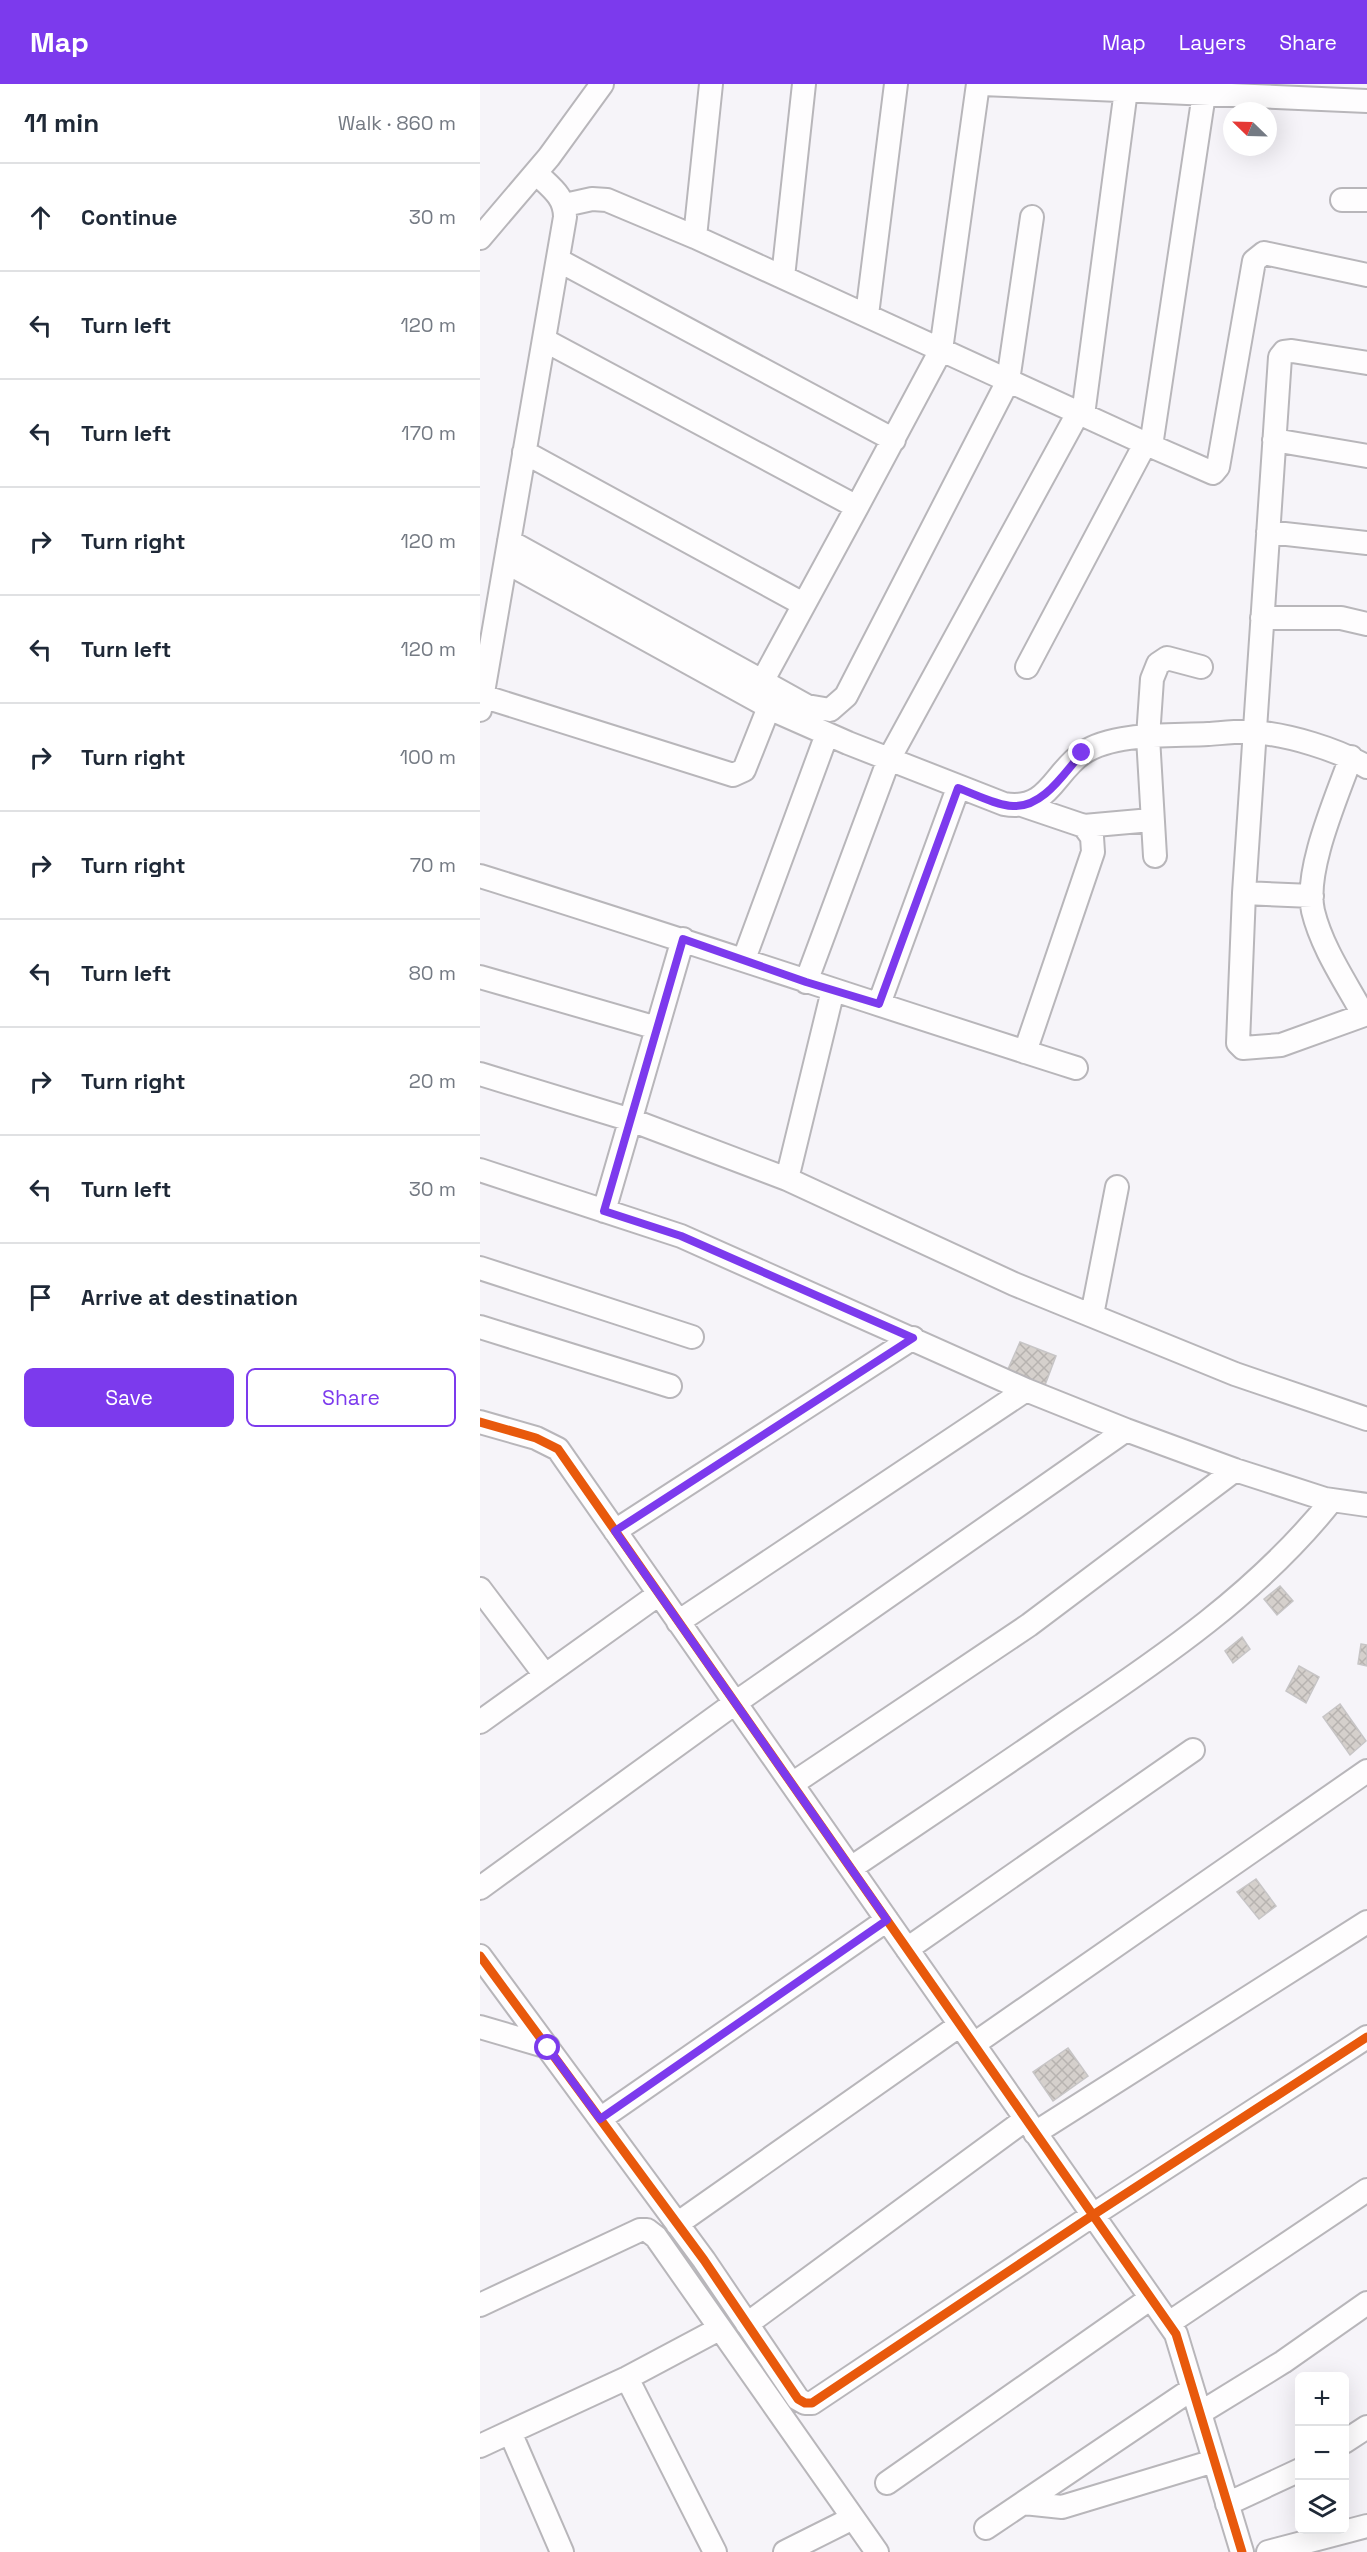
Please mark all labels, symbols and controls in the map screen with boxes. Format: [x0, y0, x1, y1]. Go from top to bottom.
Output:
text: Map [30, 24, 89, 60]
text: Map [1102, 29, 1146, 56]
text: Layers [1179, 29, 1246, 56]
text: Share [1279, 29, 1337, 56]
north arrow [1223, 102, 1277, 156]
text: 11 min [24, 106, 99, 140]
text: Walk · 860 m [338, 110, 456, 136]
icon: ahead [24, 201, 57, 234]
text: Continue [81, 203, 177, 231]
text: 30 m [409, 204, 456, 230]
icon: left [24, 309, 57, 342]
text: Turn left [81, 311, 171, 339]
text: 120 m [400, 312, 456, 338]
icon: left [24, 417, 57, 450]
text: Turn left [81, 419, 171, 447]
text: 170 m [401, 420, 456, 446]
icon: right [24, 525, 57, 558]
text: Turn right [81, 527, 186, 555]
text: 120 m [400, 528, 456, 554]
icon: left [24, 633, 57, 666]
text: Turn left [81, 635, 171, 663]
text: 120 m [400, 636, 456, 662]
route end [1068, 739, 1094, 765]
icon: right [24, 741, 57, 774]
text: Turn right [81, 743, 186, 771]
text: 100 m [400, 744, 456, 770]
icon: right [24, 849, 57, 882]
text: Turn right [81, 851, 186, 879]
text: 70 m [410, 852, 456, 878]
icon: left [24, 957, 57, 990]
text: Turn left [81, 959, 171, 987]
text: 80 m [408, 960, 456, 986]
icon: right [24, 1065, 57, 1098]
text: Turn right [81, 1067, 186, 1095]
text: 20 m [409, 1068, 456, 1094]
icon: left [24, 1173, 57, 1206]
text: Turn left [81, 1175, 171, 1203]
text: 30 m [409, 1176, 456, 1202]
icon: arrive [24, 1281, 57, 1314]
text: Arrive at destination [81, 1283, 298, 1311]
button: Save [24, 1368, 234, 1427]
button: Share [246, 1368, 456, 1427]
route start [534, 2034, 560, 2060]
map controls [1295, 2372, 1349, 2534]
button: + [1295, 2372, 1349, 2426]
button: − [1295, 2426, 1349, 2480]
button: layers [1295, 2480, 1349, 2534]

